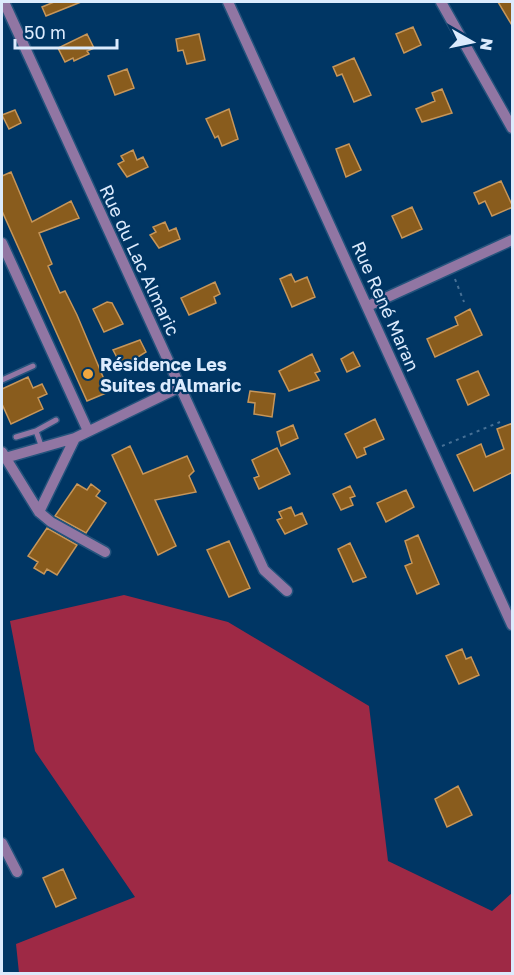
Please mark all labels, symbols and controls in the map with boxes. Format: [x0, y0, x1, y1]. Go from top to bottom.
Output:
scale bar [15, 12, 117, 50]
north arrow [442, 12, 502, 72]
text: 50 m [24, 21, 66, 43]
text: N [476, 37, 498, 52]
street label: Rue du Lac Almaric [95, 181, 185, 339]
street label: Rue René Maran [347, 238, 425, 374]
place label: Résidence Les Suites d'Almaric [100, 353, 241, 396]
marker: Résidence Les Suites d'Almaric [81, 367, 95, 381]

